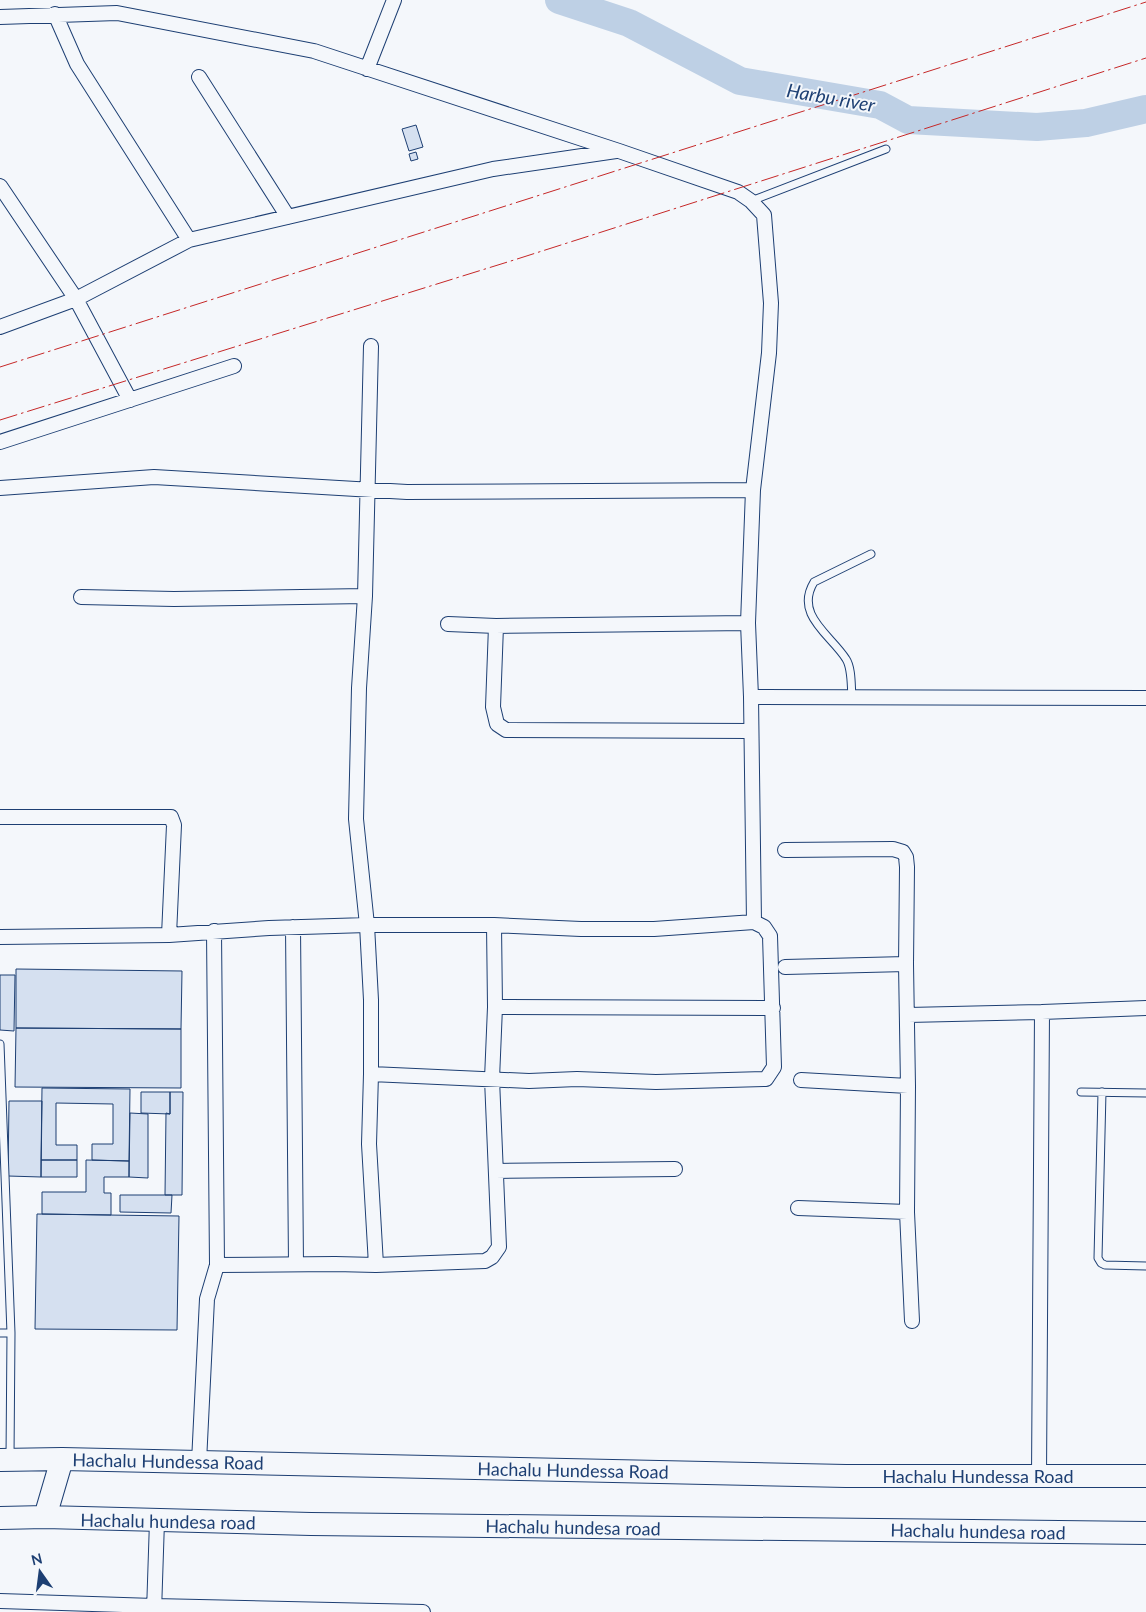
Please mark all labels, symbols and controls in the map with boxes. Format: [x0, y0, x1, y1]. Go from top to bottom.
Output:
water label: Harbu river [785, 78, 877, 116]
street label: Hachalu Hundessa Road [72, 1448, 264, 1474]
street label: Hachalu Hundessa Road [477, 1457, 669, 1483]
street label: Hachalu Hundessa Road [882, 1465, 1074, 1487]
street label: Hachalu hundesa road [80, 1508, 256, 1534]
street label: Hachalu hundesa road [485, 1514, 661, 1540]
street label: Hachalu hundesa road [890, 1518, 1066, 1544]
north arrow [15, 1547, 65, 1597]
text: N [29, 1549, 44, 1568]

